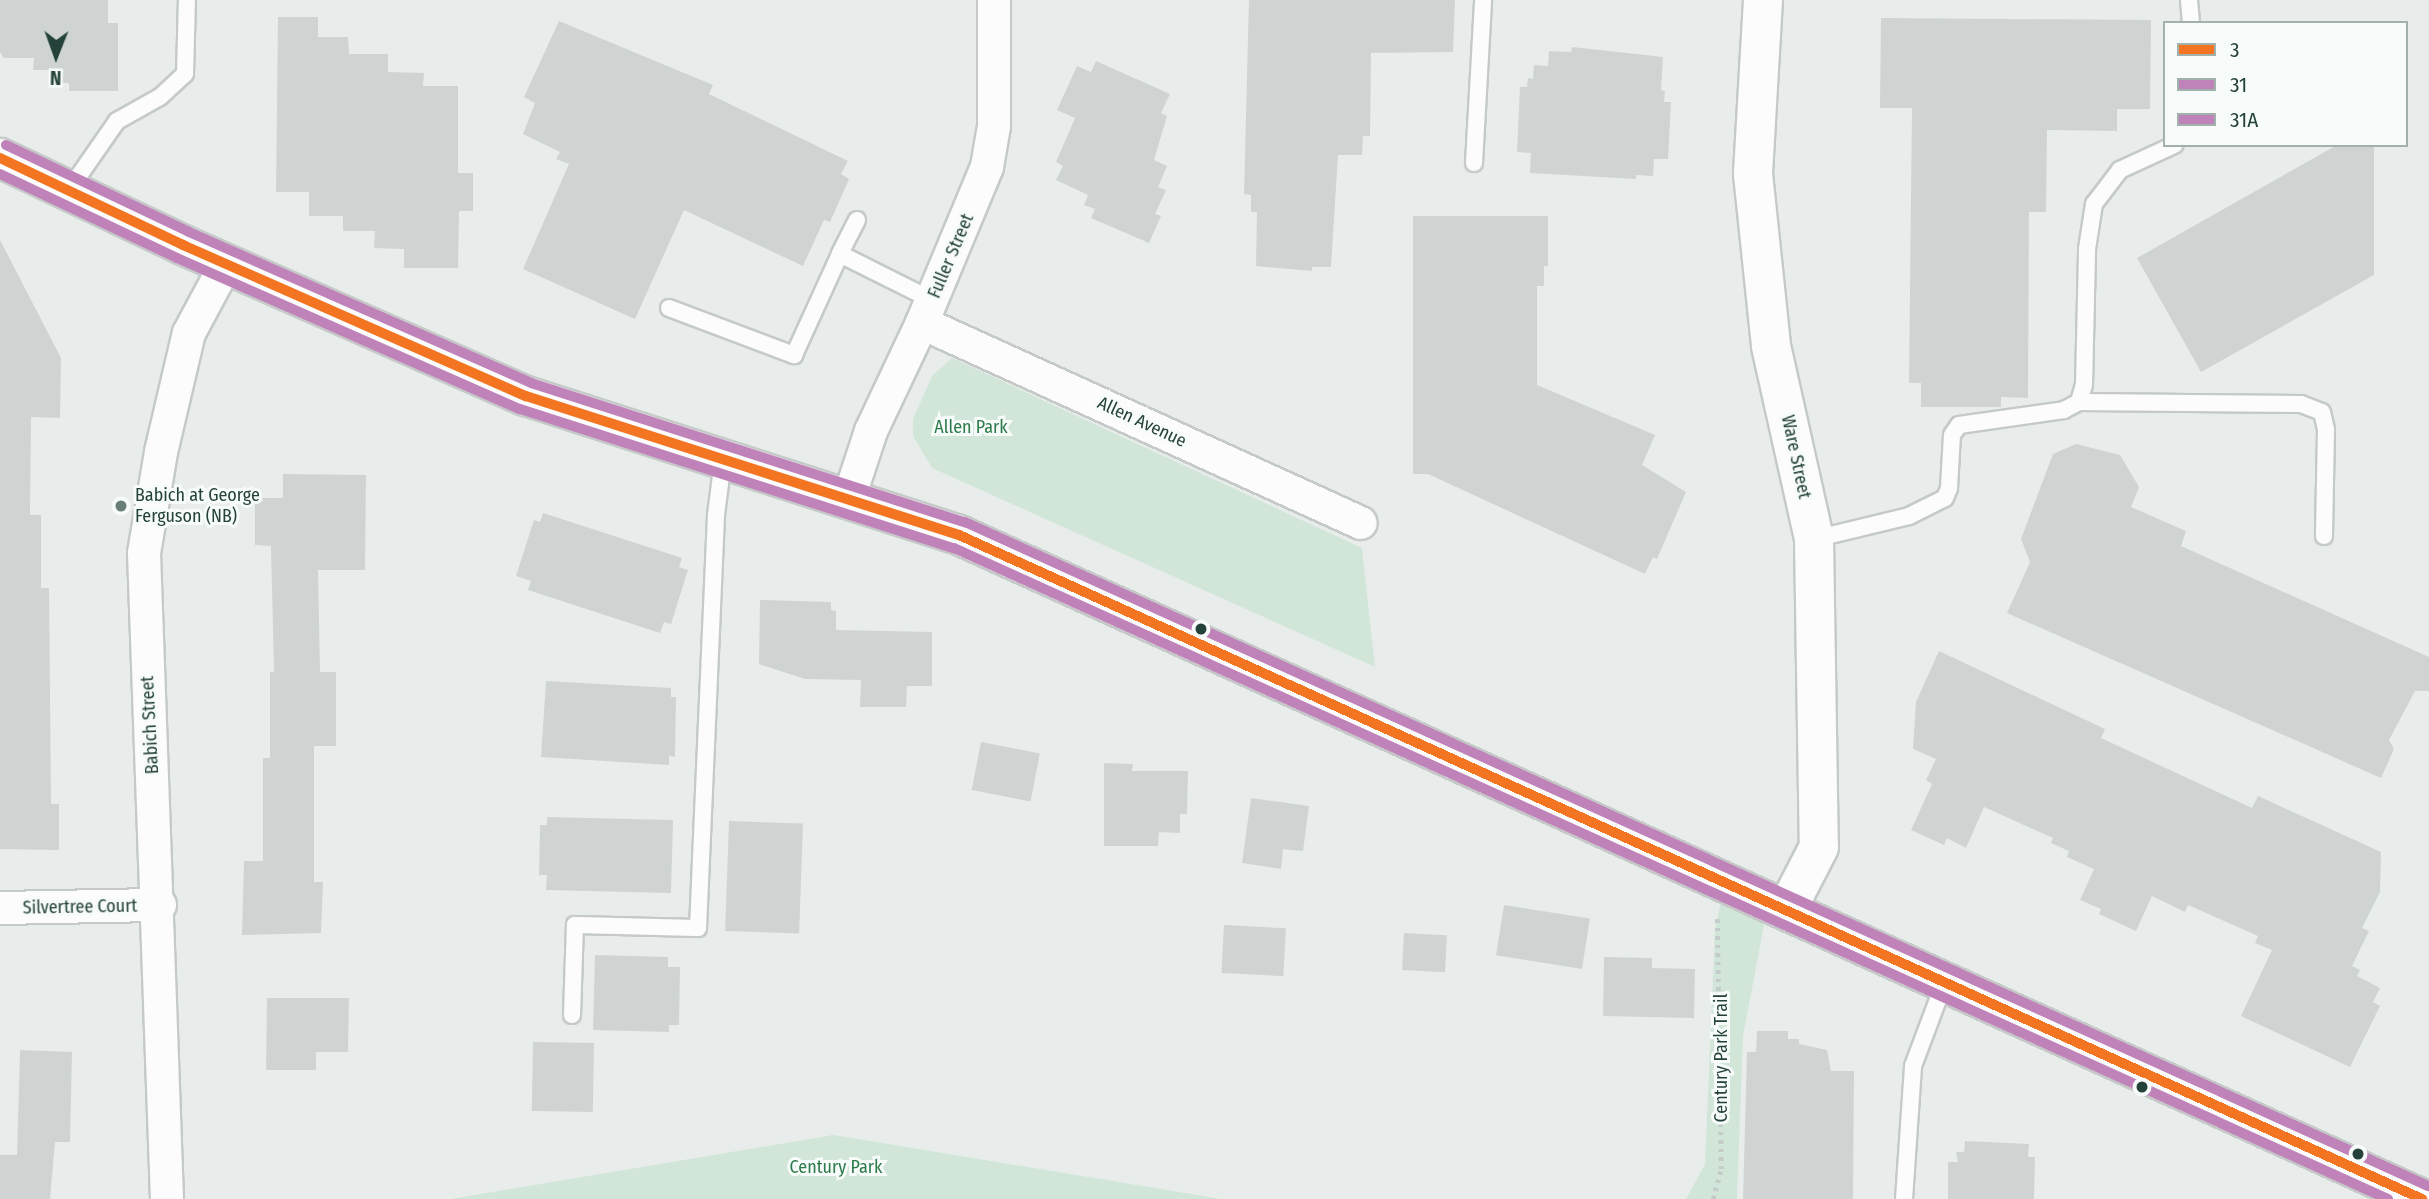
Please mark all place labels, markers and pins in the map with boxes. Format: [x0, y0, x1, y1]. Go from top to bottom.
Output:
place label: Babich at George Ferguson (NB) [135, 485, 260, 528]
marker: Babich at George Ferguson (NB) [113, 498, 129, 514]
unlabelled marker [1194, 622, 1208, 636]
unlabelled marker [2135, 1080, 2149, 1094]
unlabelled marker [2351, 1147, 2365, 1161]

